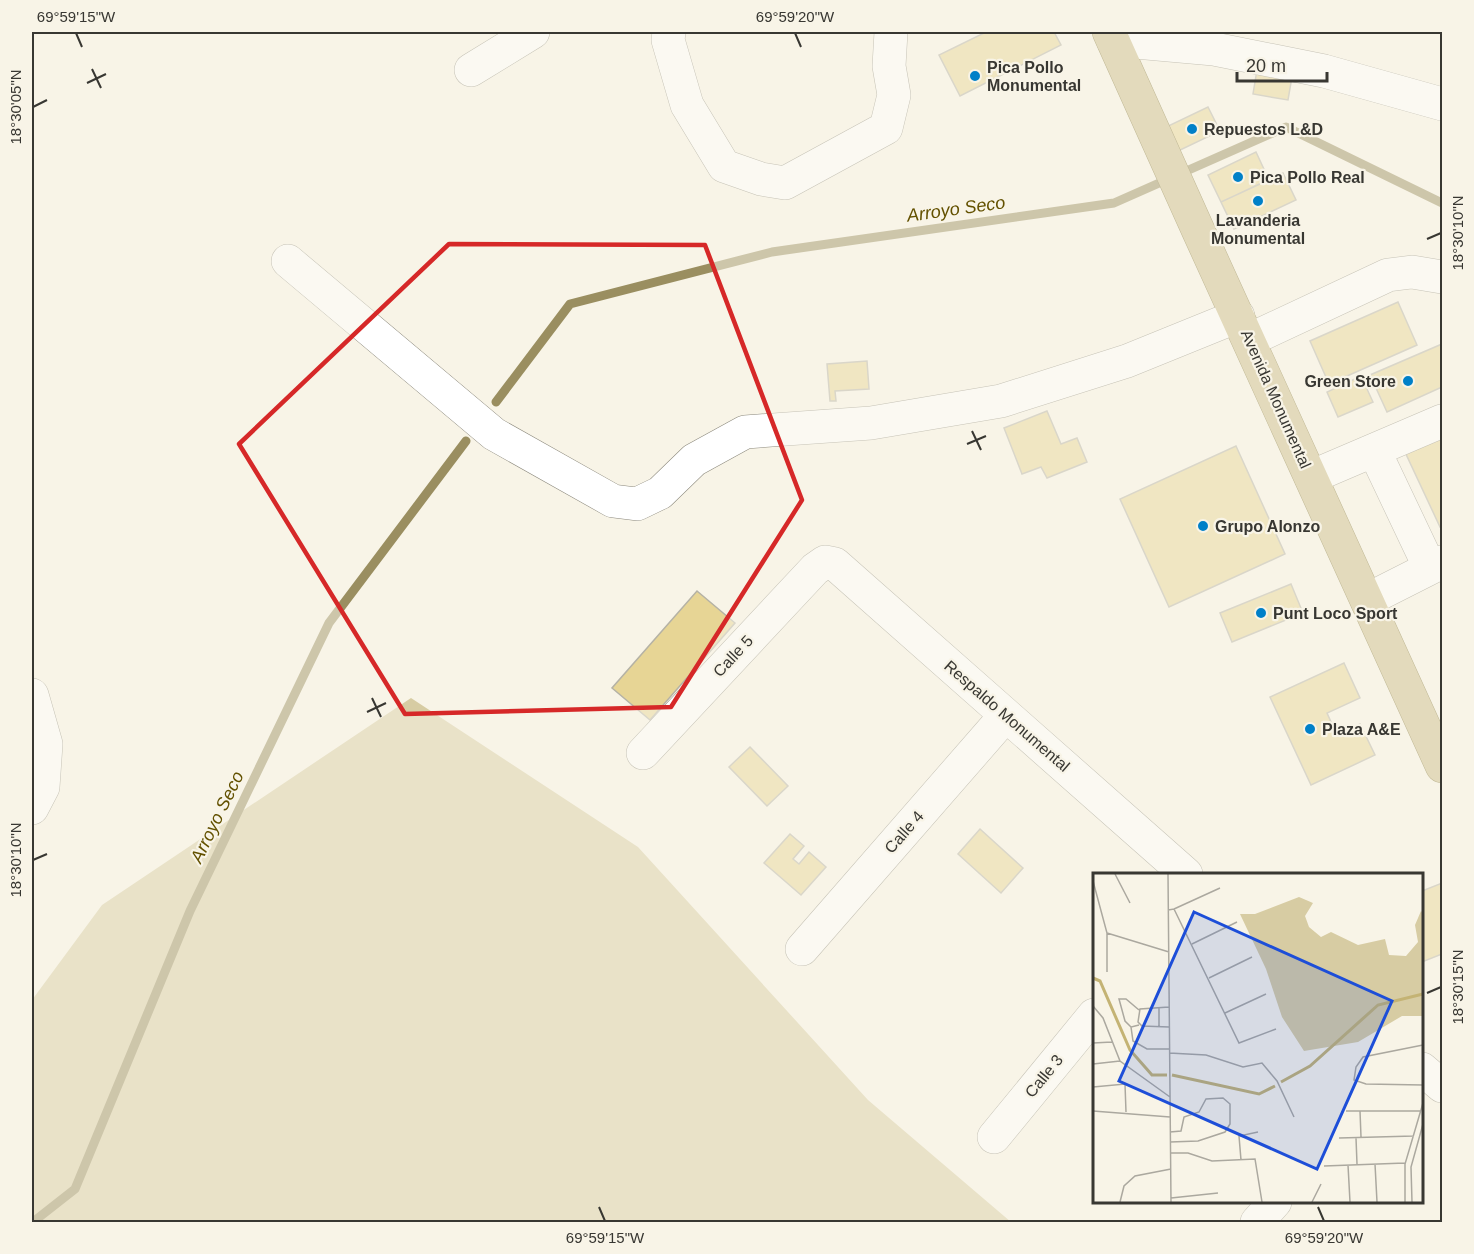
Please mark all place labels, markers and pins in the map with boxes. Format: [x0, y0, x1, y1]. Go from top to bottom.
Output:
place label: Pica Pollo Monumental [987, 59, 1081, 94]
marker: Pica Pollo Monumental [968, 69, 982, 83]
place label: Repuestos L&D [1204, 121, 1323, 138]
marker: Repuestos L&D [1185, 122, 1199, 136]
place label: Pica Pollo Real [1250, 169, 1365, 186]
marker: Pica Pollo Real [1231, 170, 1245, 184]
marker: Lavanderia Monumental [1251, 194, 1265, 208]
place label: Lavanderia Monumental [1211, 212, 1305, 247]
place label: Green Store [1304, 373, 1396, 390]
marker: Green Store [1401, 374, 1415, 388]
place label: Grupo Alonzo [1215, 518, 1320, 535]
marker: Grupo Alonzo [1196, 519, 1210, 533]
place label: Punt Loco Sport [1273, 605, 1398, 622]
marker: Punt Loco Sport [1254, 606, 1268, 620]
place label: Plaza A&E [1322, 721, 1401, 738]
marker: Plaza A&E [1303, 722, 1317, 736]

